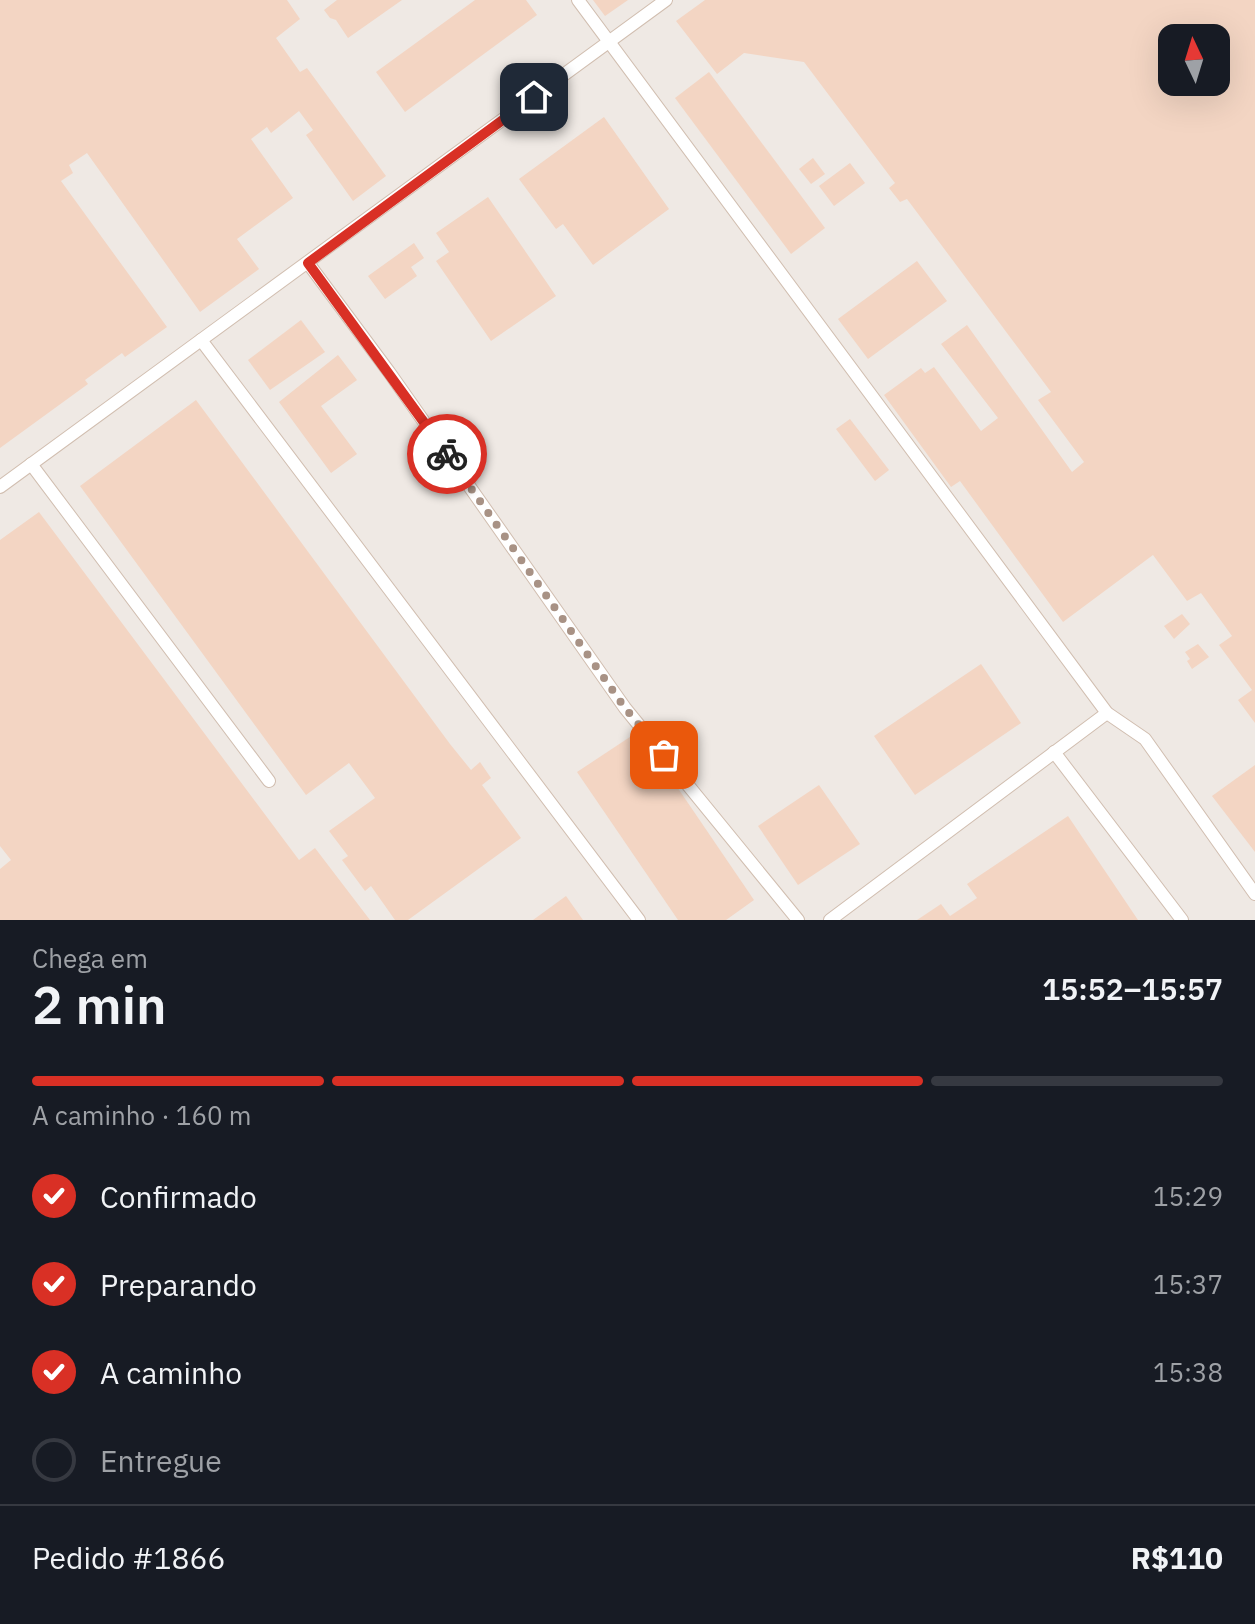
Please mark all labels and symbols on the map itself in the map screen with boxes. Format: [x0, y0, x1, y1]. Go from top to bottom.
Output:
north arrow [1158, 24, 1230, 96]
pin [500, 63, 568, 131]
courier [407, 414, 487, 494]
pin [630, 721, 698, 789]

